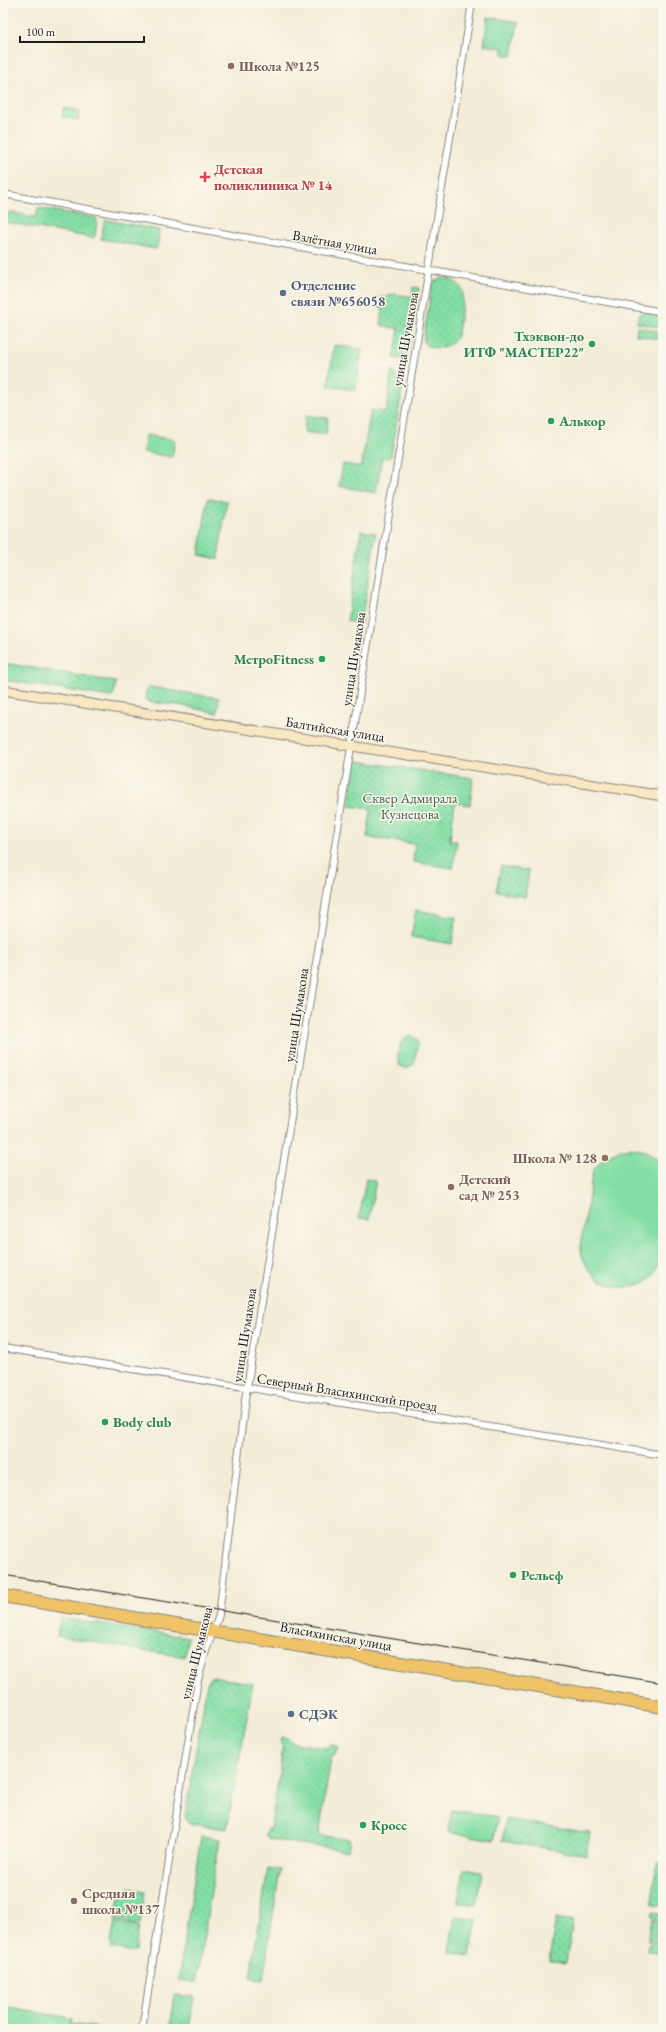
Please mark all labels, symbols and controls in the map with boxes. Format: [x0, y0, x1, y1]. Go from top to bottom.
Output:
scale bar [20, 18, 144, 44]
text: 100 m [26, 24, 56, 40]
place label: Школа №125 [239, 57, 320, 75]
marker: Школа №125 [226, 61, 236, 71]
place label: Детская поликлиника № 14 [214, 160, 333, 194]
marker: Детская поликлиника № 14 [199, 171, 211, 183]
street label: Взлётная улица [291, 226, 379, 258]
place label: Отделение связи №656058 [291, 276, 385, 310]
marker: Отделение связи №656058 [278, 288, 288, 298]
street label: улица Шумакова [388, 290, 422, 387]
place label: Тхэквон-до ИТФ "МАСТЕР22" [464, 327, 584, 361]
marker: Тхэквон-до ИТФ "МАСТЕР22" [587, 339, 597, 349]
place label: Алькор [558, 412, 606, 430]
marker: Алькор [546, 416, 556, 426]
street label: улица Шумакова [337, 610, 369, 707]
place label: МетроFitness [234, 650, 314, 668]
marker: МетроFitness [317, 654, 327, 664]
street label: Балтийская улица [284, 712, 386, 746]
park label: Сквер Адмирала Кузнецова [362, 789, 458, 823]
street label: улица Шумакова [280, 966, 312, 1063]
place label: Школа № 128 [513, 1149, 597, 1167]
marker: Школа № 128 [600, 1153, 610, 1163]
place label: Детский сад № 253 [459, 1170, 520, 1204]
marker: Детский сад № 253 [446, 1182, 456, 1192]
street label: улица Шумакова [228, 1286, 260, 1383]
street label: Северный Власихинский проезд [256, 1369, 439, 1415]
place label: Body club [113, 1413, 172, 1431]
marker: Body club [100, 1417, 110, 1427]
place label: Рельеф [521, 1566, 564, 1584]
marker: Рельеф [508, 1570, 518, 1580]
street label: улица Шумакова [176, 1604, 216, 1701]
street label: Власихинская улица [279, 1617, 394, 1655]
place label: СДЭК [299, 1705, 339, 1723]
marker: СДЭК [286, 1709, 296, 1719]
place label: Кросс [371, 1816, 407, 1834]
marker: Кросс [358, 1820, 368, 1830]
place label: Средняя школа №137 [82, 1884, 160, 1918]
marker: Средняя школа №137 [69, 1896, 79, 1906]

